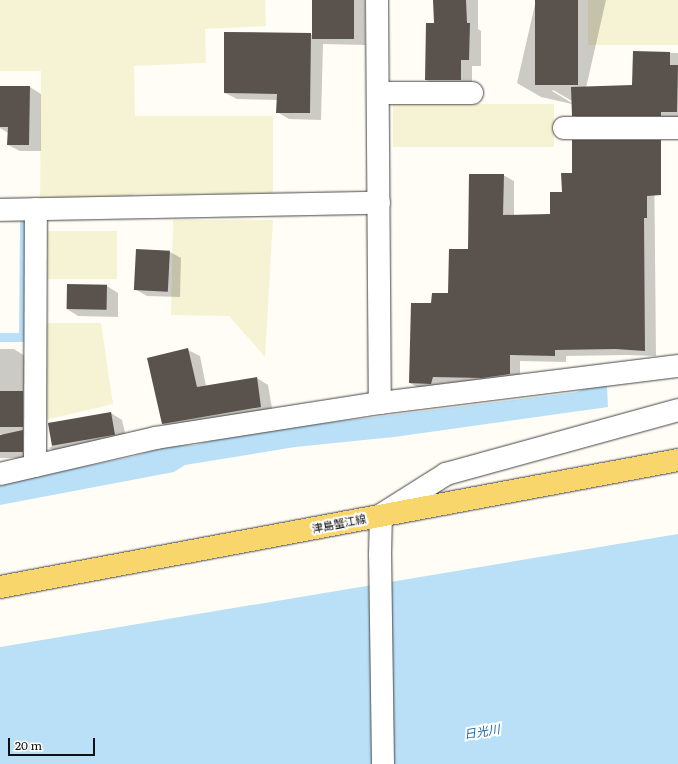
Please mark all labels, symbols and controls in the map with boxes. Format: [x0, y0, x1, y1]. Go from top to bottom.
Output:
street label: 津島蟹江線 [311, 511, 367, 535]
water label: 日光川 [463, 722, 501, 742]
scale bar [10, 730, 97, 756]
text: 20 m [15, 736, 42, 754]

